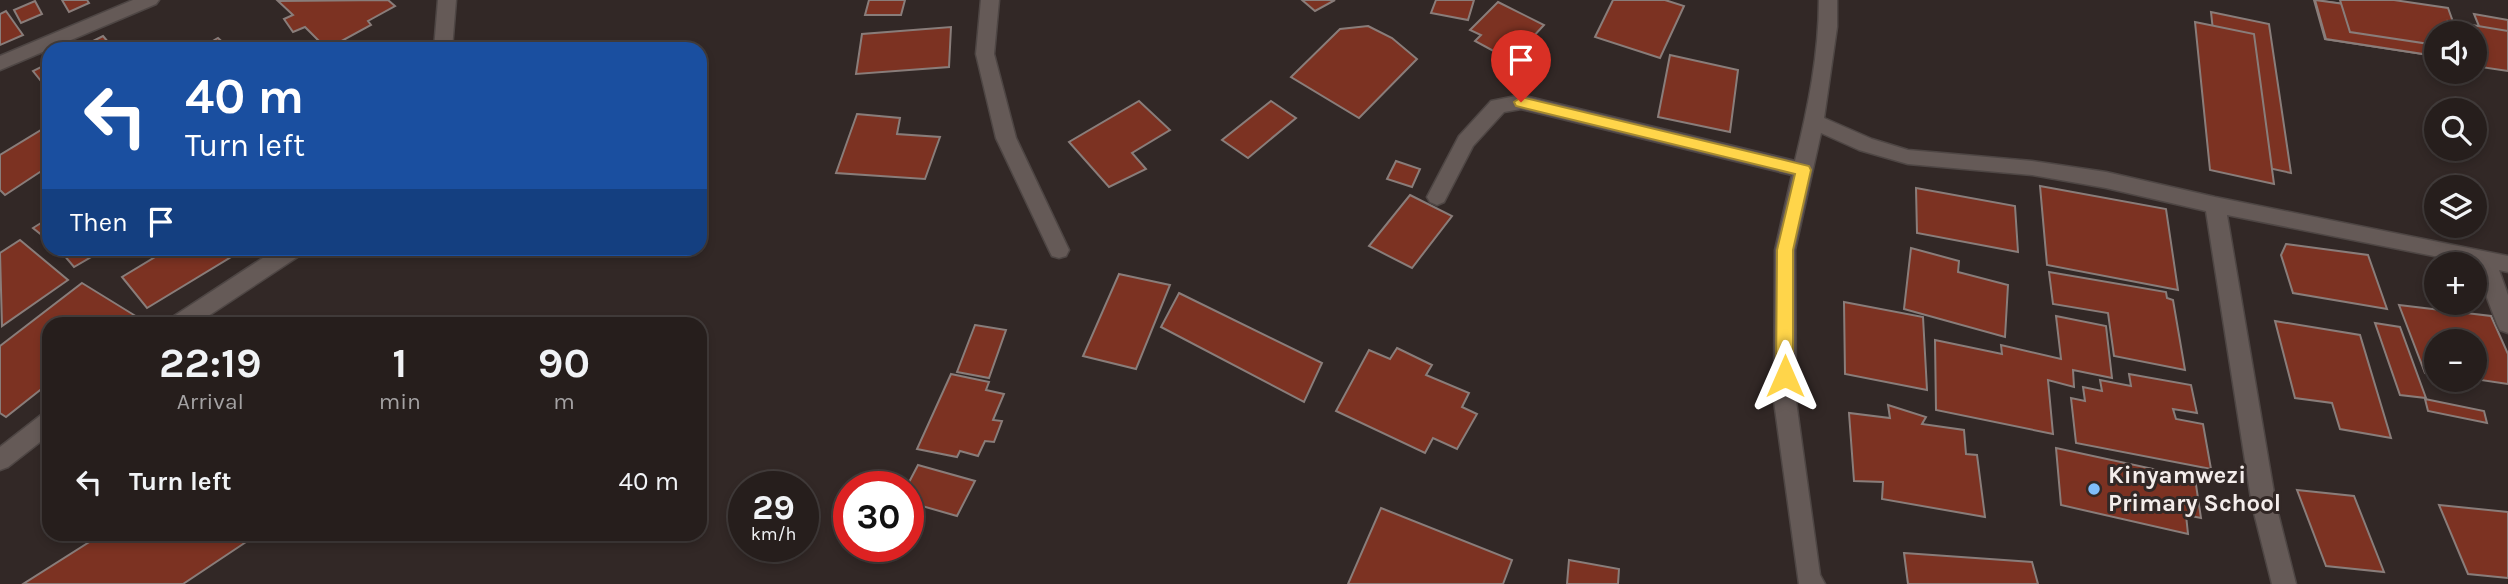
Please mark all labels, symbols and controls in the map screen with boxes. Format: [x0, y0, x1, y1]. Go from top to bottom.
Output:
map controls [2424, 21, 2487, 392]
button: sound [2424, 21, 2487, 84]
pin [1491, 30, 1551, 102]
icon: arrive [1502, 41, 1540, 79]
text: 40 m [185, 68, 304, 125]
icon: left [70, 70, 161, 161]
button: search [2424, 98, 2487, 161]
text: Turn left [185, 127, 305, 164]
button: layers [2424, 175, 2487, 238]
icon: arrive [142, 203, 180, 241]
text: Then [70, 207, 128, 238]
button: + [2424, 252, 2487, 315]
button: − [2424, 329, 2487, 392]
text: 22:19 [159, 338, 262, 388]
text: 1 [392, 338, 407, 388]
text: 90 [538, 338, 590, 388]
position arrow [1748, 339, 1822, 413]
text: Arrival [177, 388, 244, 415]
text: min [379, 388, 421, 415]
text: m [553, 388, 575, 415]
place label: Kinyamwezi Primary School [2108, 461, 2281, 517]
icon: left [70, 463, 108, 501]
text: Turn left [129, 466, 231, 497]
text: 40 m [619, 466, 679, 497]
speed limit sign: 30 [833, 471, 924, 562]
marker: Kinyamwezi Primary School [2086, 481, 2102, 497]
text: 29 [752, 487, 795, 528]
text: km/h [751, 523, 796, 545]

